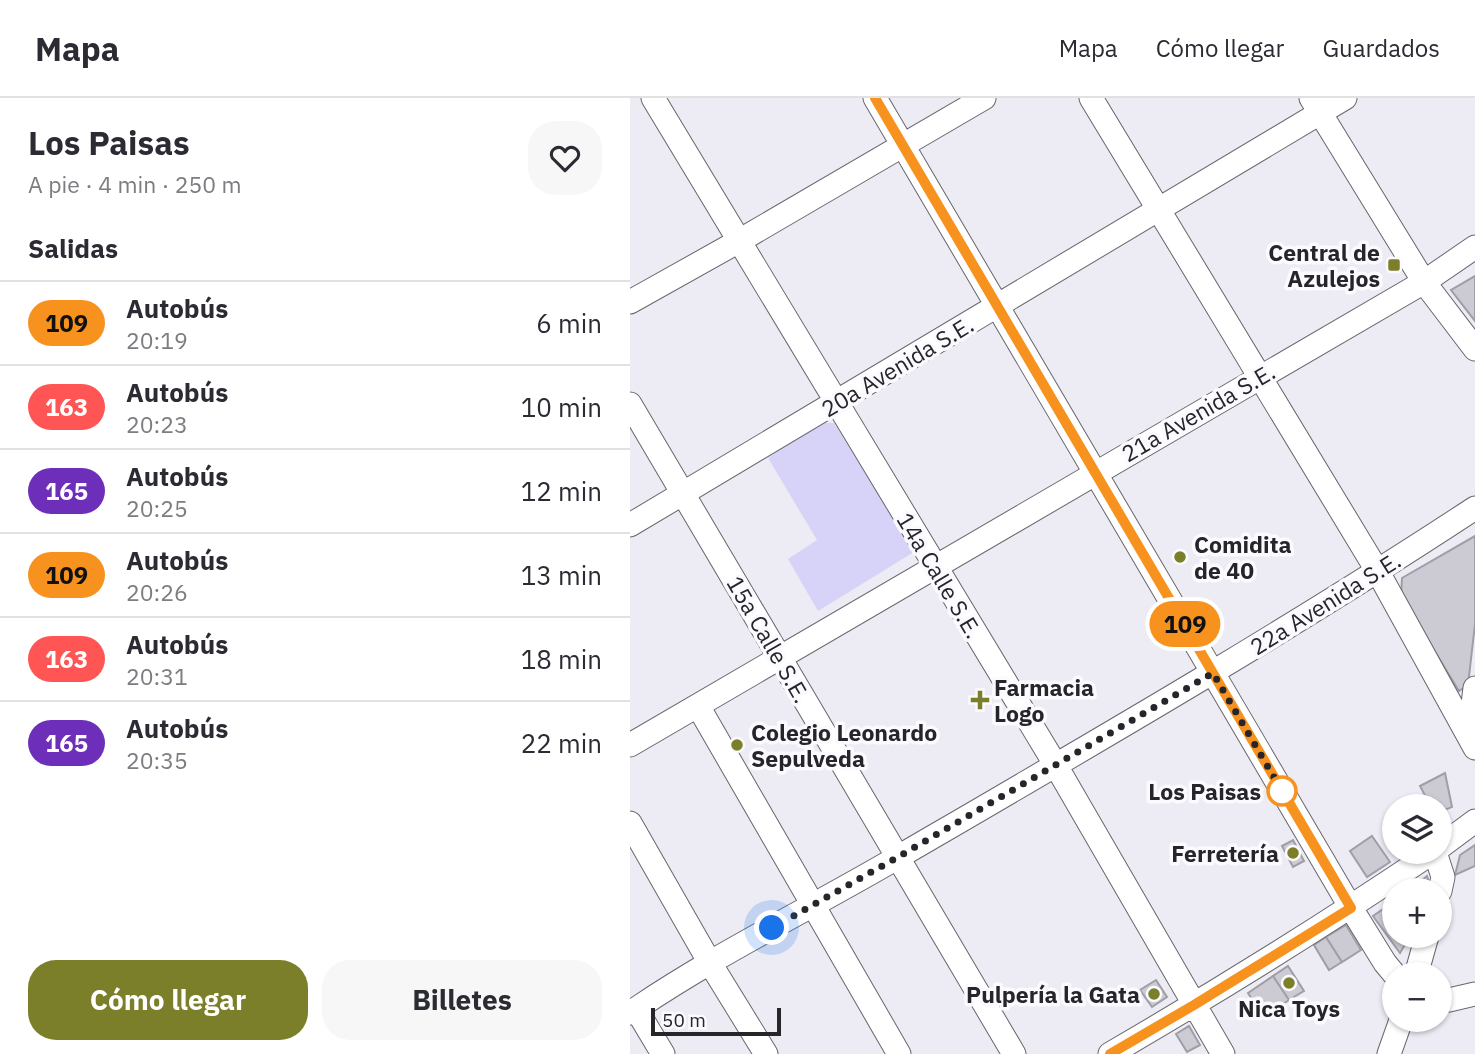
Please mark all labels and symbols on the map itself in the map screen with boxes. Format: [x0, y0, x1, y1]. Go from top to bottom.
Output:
place label: Central de Azulejos [1268, 237, 1380, 293]
marker: Central de Azulejos [1386, 257, 1402, 273]
street label: 20a Avenida S.E. [815, 309, 979, 423]
street label: 21a Avenida S.E. [1116, 356, 1280, 468]
street label: 14a Calle S.E. [891, 507, 989, 643]
place label: Comidita de 40 [1194, 529, 1292, 585]
street label: 22a Avenida S.E. [1244, 545, 1406, 661]
marker: Comidita de 40 [1172, 549, 1188, 565]
street label: 15a Calle S.E. [721, 570, 817, 708]
line badge: 109 [1145, 601, 1225, 647]
place label: Farmacia Logo [994, 672, 1094, 728]
marker: Farmacia Logo [972, 692, 988, 708]
place label: Colegio Leonardo Sepulveda [751, 717, 937, 773]
marker: Colegio Leonardo Sepulveda [729, 737, 745, 753]
place label: Los Paisas [1148, 776, 1261, 806]
marker: Los Paisas [1267, 776, 1297, 806]
place label: Ferretería [1171, 838, 1279, 868]
marker: Ferretería [1285, 845, 1301, 861]
your location [754, 910, 789, 945]
marker: Nica Toys [1281, 975, 1297, 991]
place label: Pulpería la Gata [966, 979, 1140, 1009]
marker: Pulpería la Gata [1146, 986, 1162, 1002]
place label: Nica Toys [1238, 993, 1340, 1023]
scale bar [651, 1005, 780, 1037]

